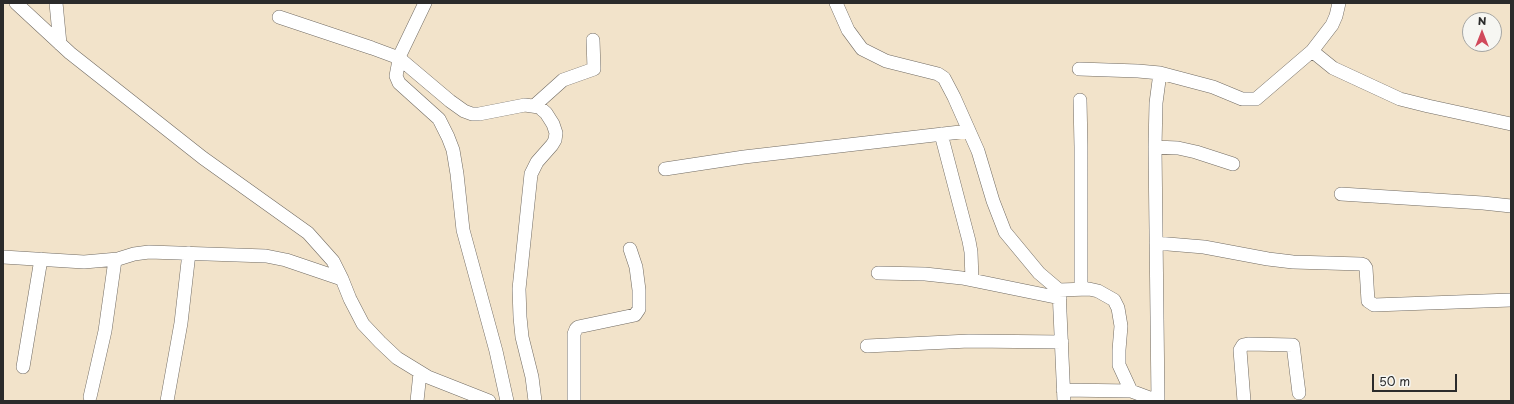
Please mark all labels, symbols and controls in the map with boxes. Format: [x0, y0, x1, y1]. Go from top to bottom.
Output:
north arrow [1462, 12, 1502, 52]
text: N [1478, 12, 1486, 29]
scale bar [1374, 366, 1459, 392]
text: 50 m [1379, 372, 1410, 390]

